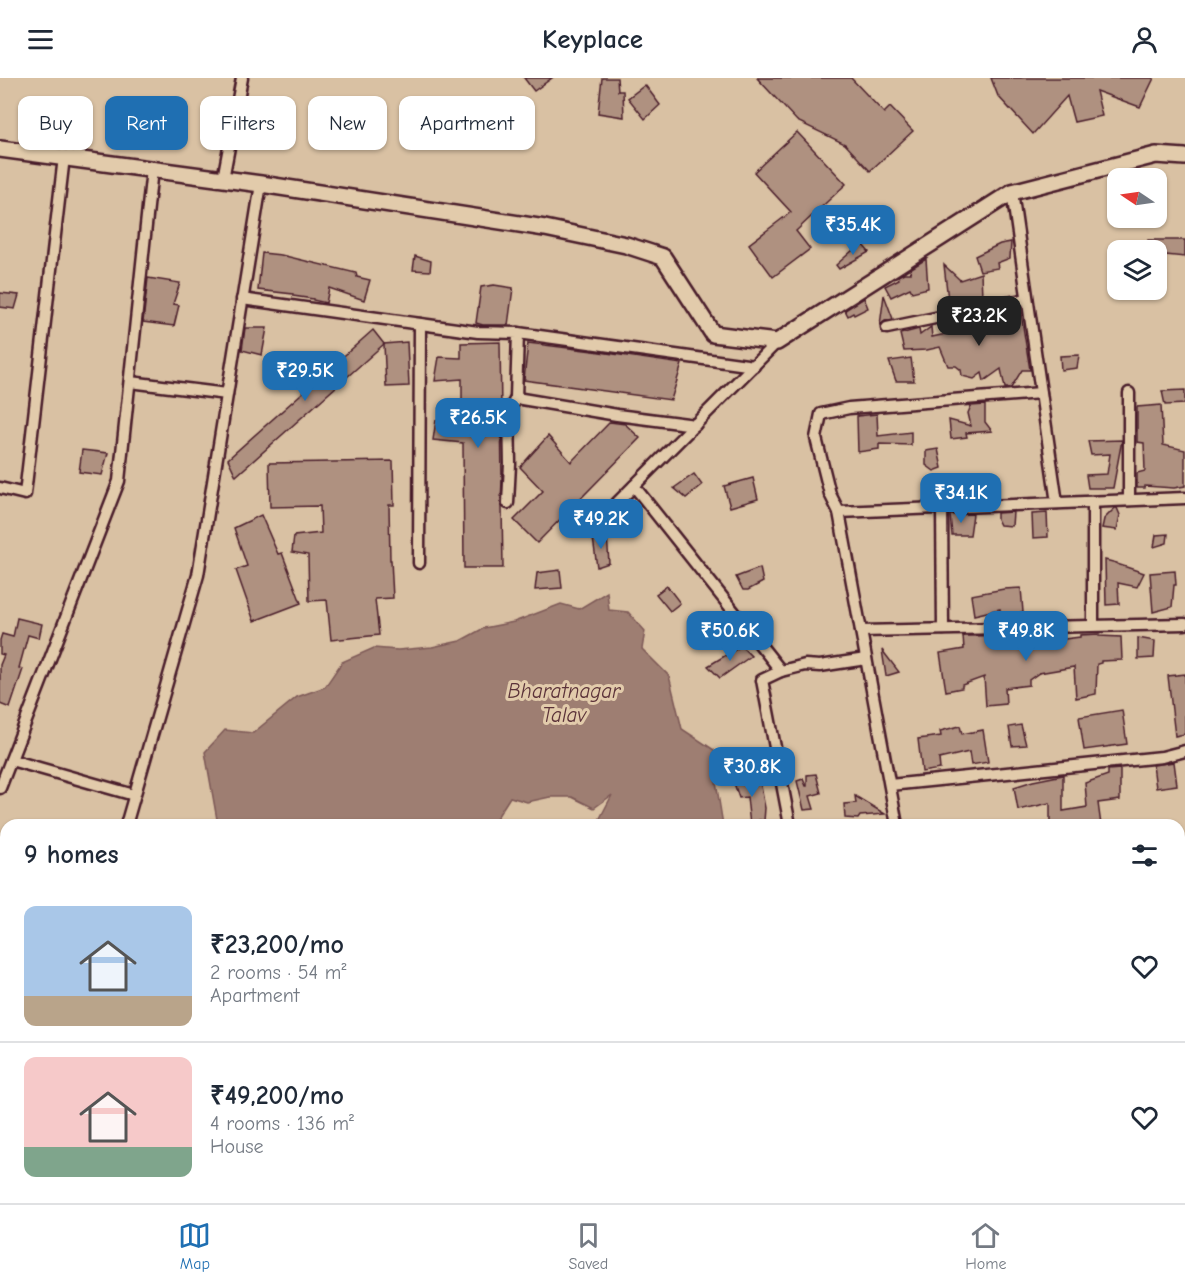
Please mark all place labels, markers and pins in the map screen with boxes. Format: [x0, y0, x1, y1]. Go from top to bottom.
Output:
pin: ₹35.4K [804, 205, 902, 256]
pin: ₹23.2K [930, 296, 1028, 347]
pin: ₹29.5K [256, 351, 354, 402]
pin: ₹26.5K [429, 398, 527, 449]
pin: ₹34.1K [912, 473, 1010, 524]
pin: ₹49.2K [552, 499, 650, 550]
pin: ₹50.6K [681, 611, 779, 662]
pin: ₹49.8K [977, 611, 1075, 662]
pin: ₹30.8K [703, 747, 801, 798]

